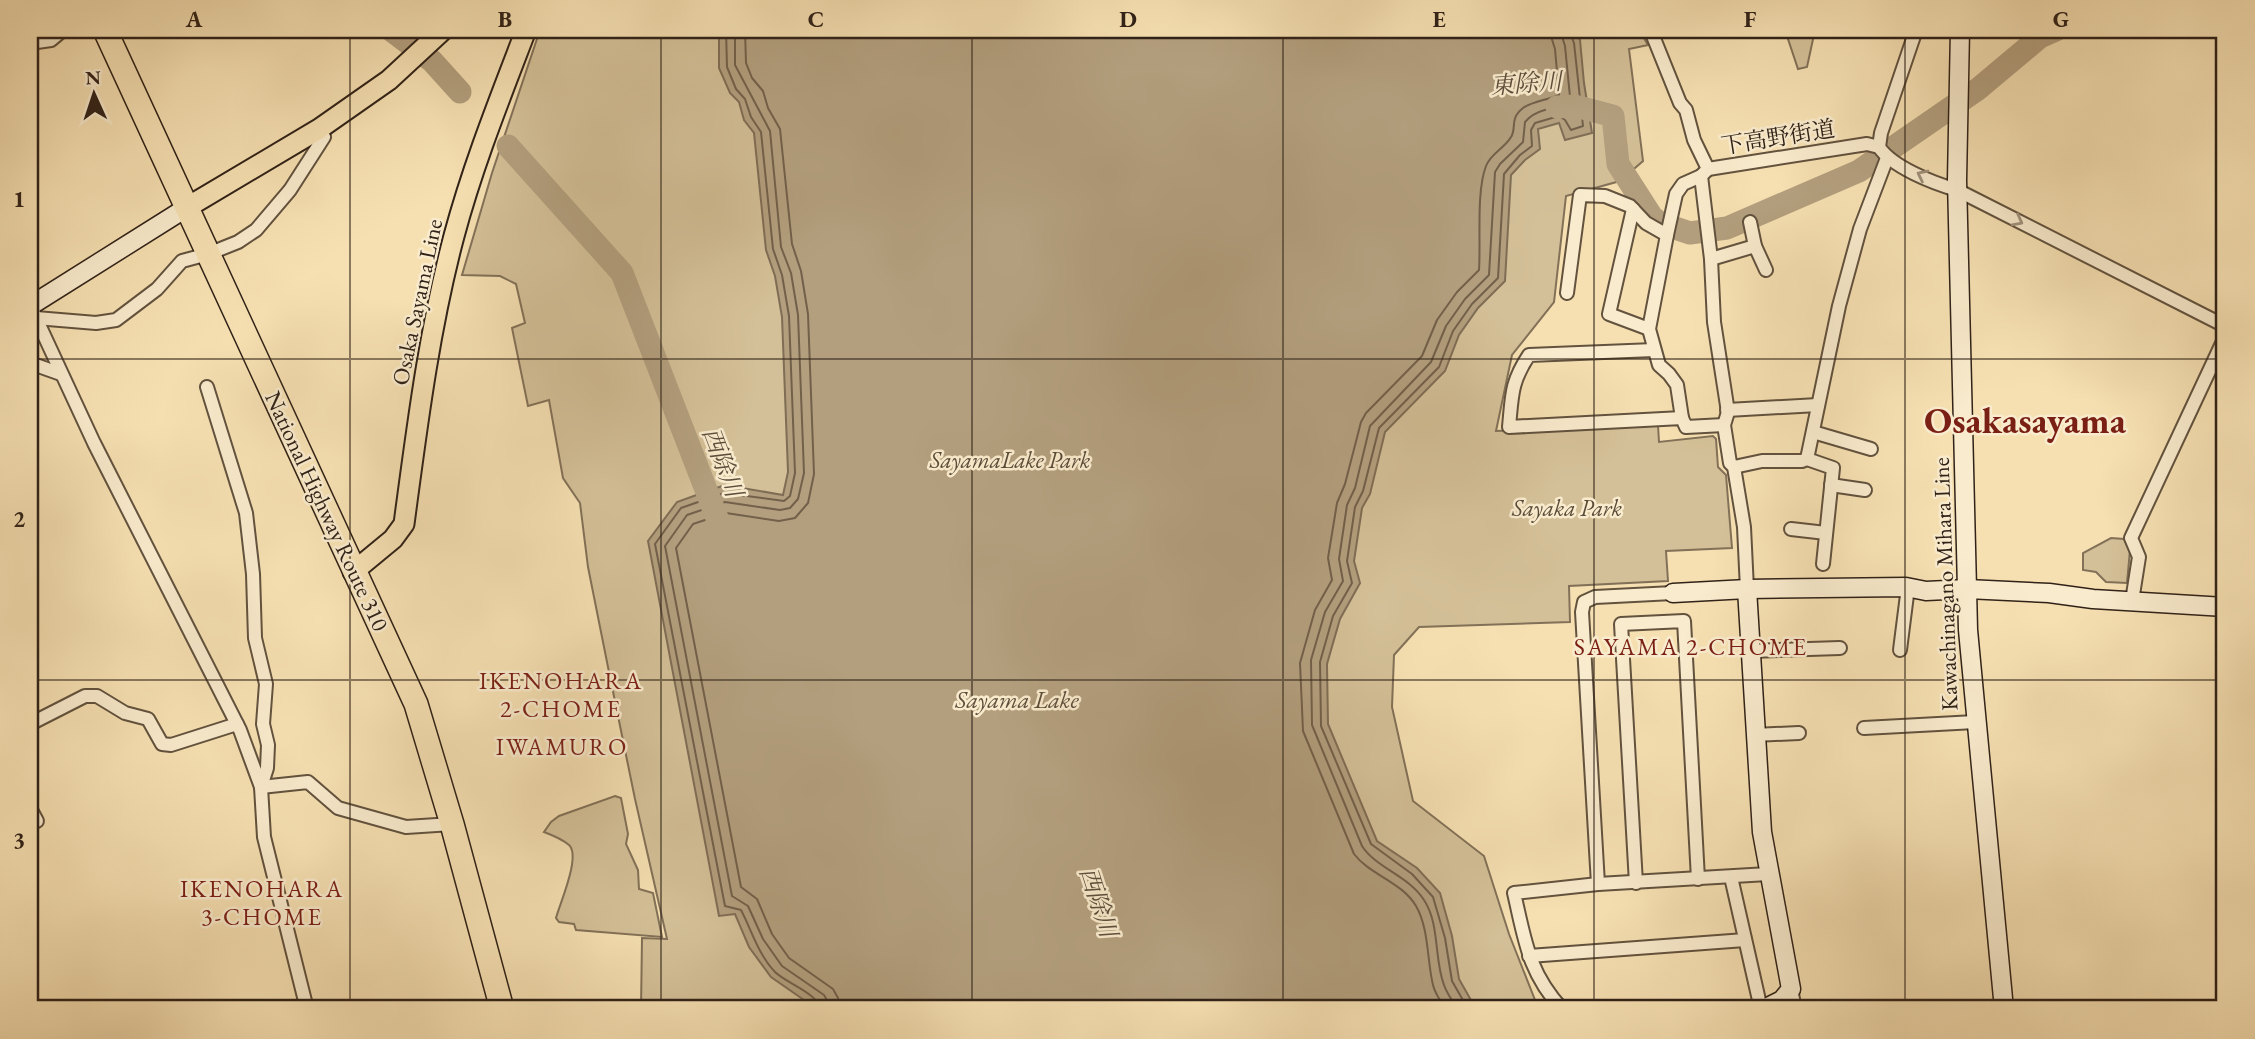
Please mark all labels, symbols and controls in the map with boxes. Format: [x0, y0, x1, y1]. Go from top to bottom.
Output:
text: A [185, 4, 203, 34]
text: B [498, 4, 512, 34]
text: C [808, 4, 824, 34]
text: D [1119, 4, 1137, 34]
text: E [1432, 4, 1446, 34]
text: F [1744, 4, 1757, 34]
text: G [2053, 4, 2069, 34]
north arrow [60, 60, 130, 130]
text: N [85, 65, 102, 90]
water label: 東除川 [1489, 65, 1566, 101]
street label: 下高野街道 [1719, 113, 1837, 161]
one-way arrow [1917, 170, 1929, 184]
text: 1 [13, 184, 25, 214]
one-way arrow [2011, 213, 2023, 227]
street label: Osaka Sayama Line [385, 216, 449, 388]
street label: National Highway Route 310 [258, 386, 396, 636]
district label: Osakasayama [1924, 396, 2127, 444]
water label: 西除川 [696, 423, 751, 504]
park label: SayamaLake Park [929, 445, 1091, 475]
street label: Kawachinagano Mihara Line [1926, 457, 1964, 711]
park label: Sayaka Park [1511, 493, 1623, 523]
text: 2 [13, 504, 25, 534]
district label: SAYAMA 2-CHOME [1574, 631, 1808, 662]
district label: IKENOHARA 2-CHOME [479, 665, 643, 724]
water label: Sayama Lake [954, 684, 1080, 715]
district label: IWAMURO [496, 731, 628, 762]
text: 3 [13, 825, 25, 855]
water label: 西除川 [1073, 863, 1126, 944]
district label: IKENOHARA 3-CHOME [180, 873, 344, 932]

